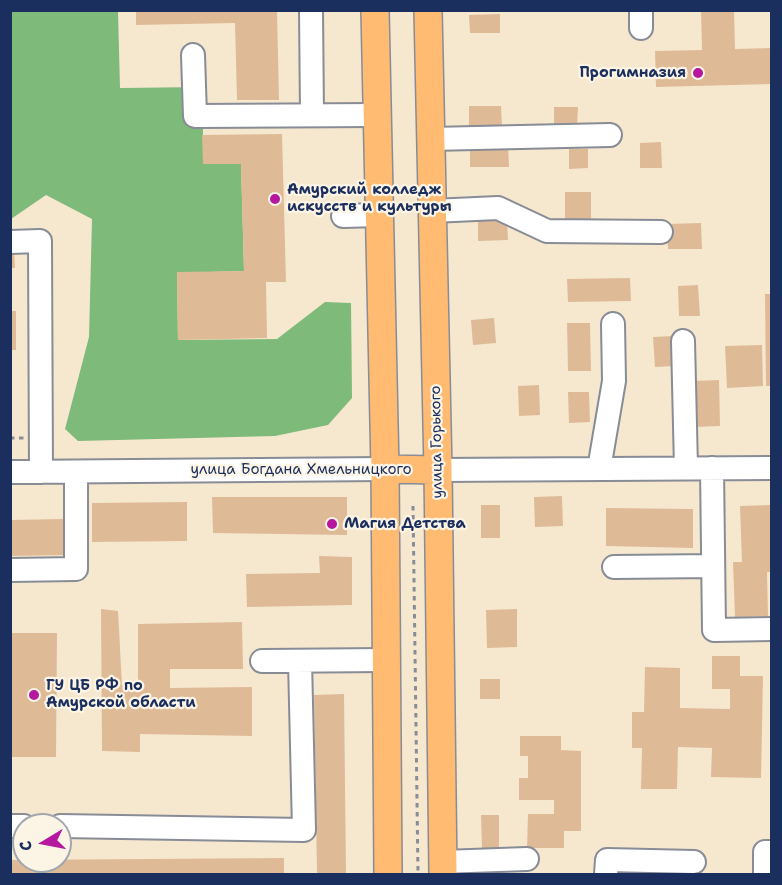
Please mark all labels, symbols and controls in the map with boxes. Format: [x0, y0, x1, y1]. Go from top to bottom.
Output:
place label: Прогимназия [579, 64, 686, 82]
marker: Прогимназия [691, 66, 705, 80]
place label: Амурский колледж искусств и культуры [287, 181, 452, 216]
marker: Амурский колледж искусств и культуры [268, 192, 282, 206]
street label: улица Горького [427, 385, 447, 499]
street label: улица Богдана Хмельницкого [190, 461, 412, 479]
place label: Магия Детства [344, 515, 466, 533]
marker: Магия Детства [325, 517, 339, 531]
place label: ГУ ЦБ РФ по Амурской области [46, 677, 196, 712]
marker: ГУ ЦБ РФ по Амурской области [27, 688, 41, 702]
north arrow [12, 813, 72, 873]
text: С [15, 839, 37, 853]

